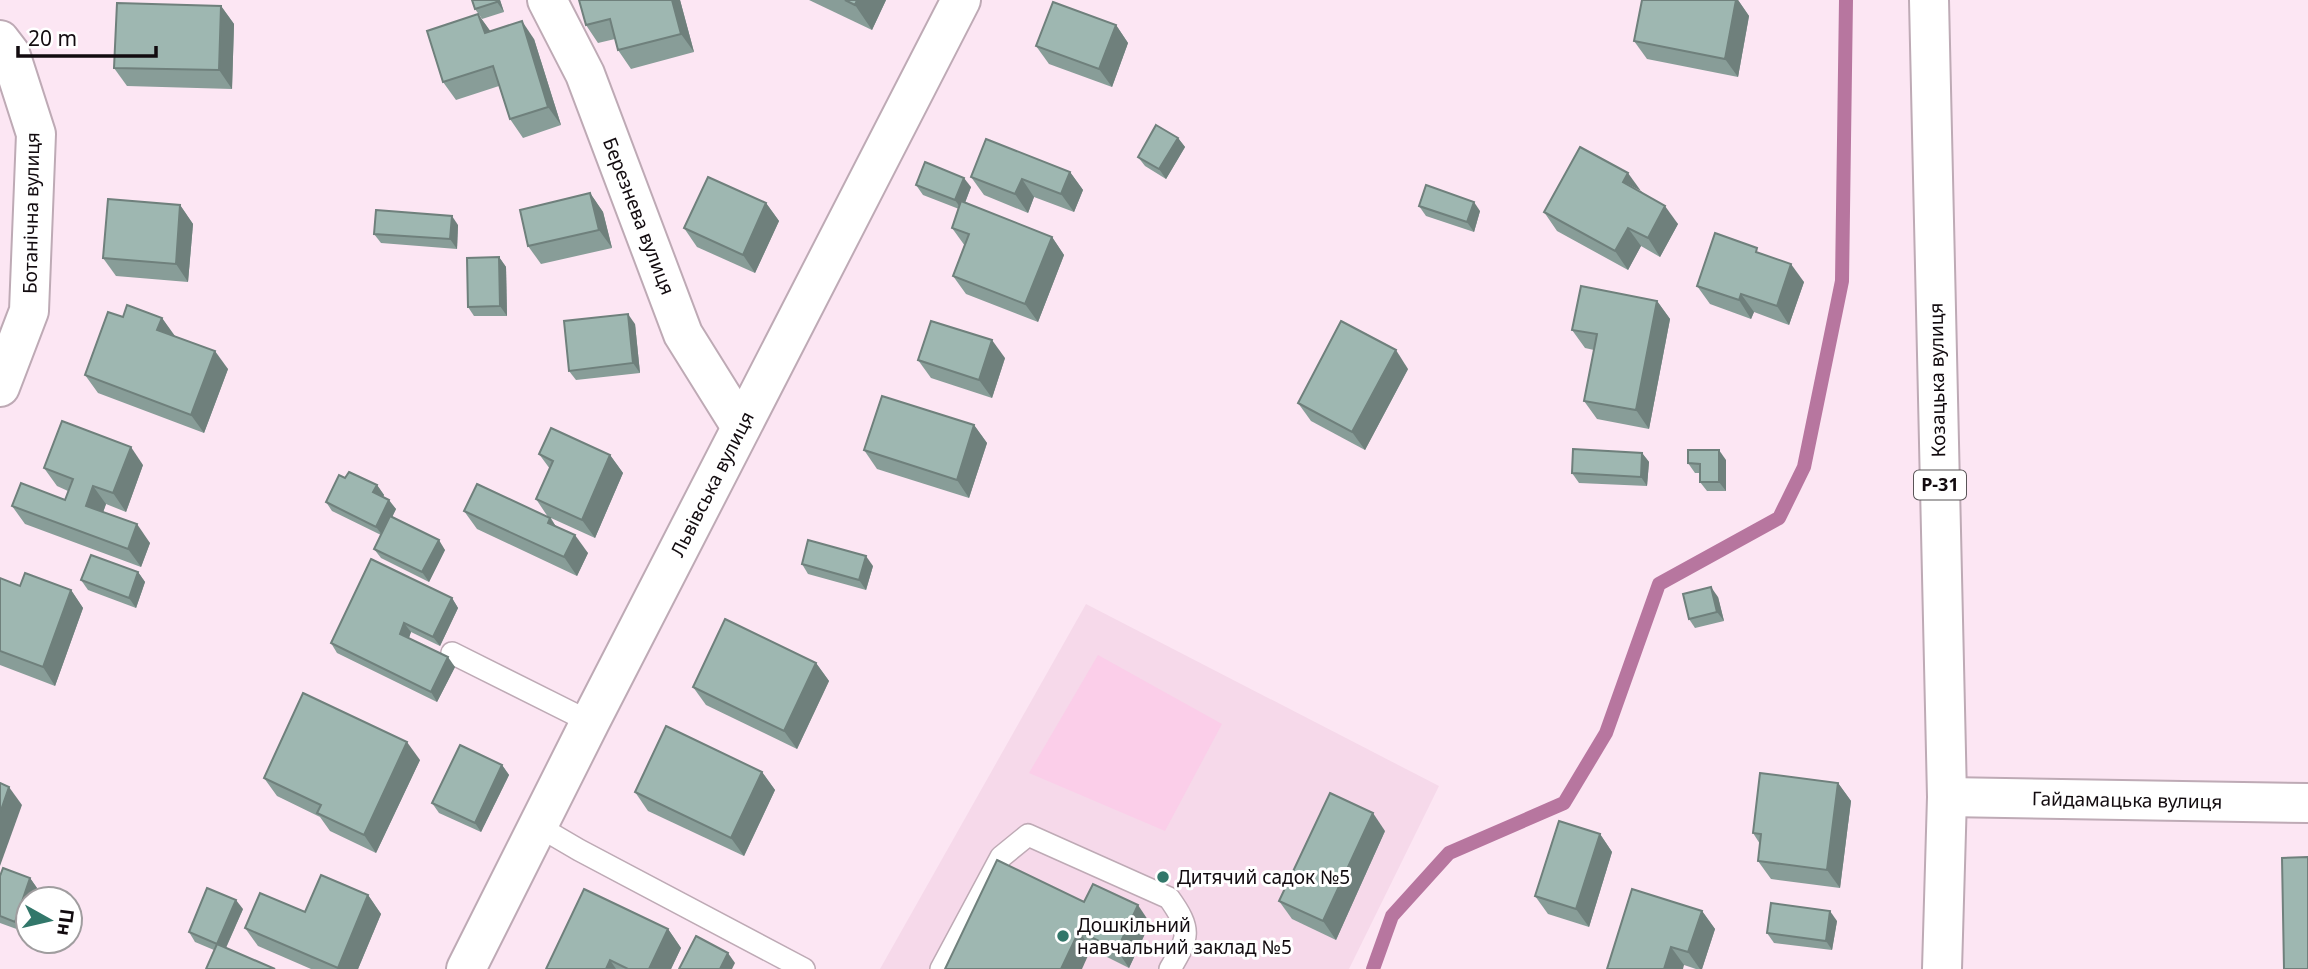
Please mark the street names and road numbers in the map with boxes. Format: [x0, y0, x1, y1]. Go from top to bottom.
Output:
street label: Ботанічна вулиця [17, 132, 45, 294]
street label: Березнева вулиця [597, 134, 681, 298]
street label: Козацька вулиця [1923, 302, 1951, 458]
street label: Львівська вулиця [664, 407, 760, 561]
road number: Р-31 [1914, 471, 1966, 500]
street label: Гайдамацька вулиця [2032, 785, 2222, 815]

